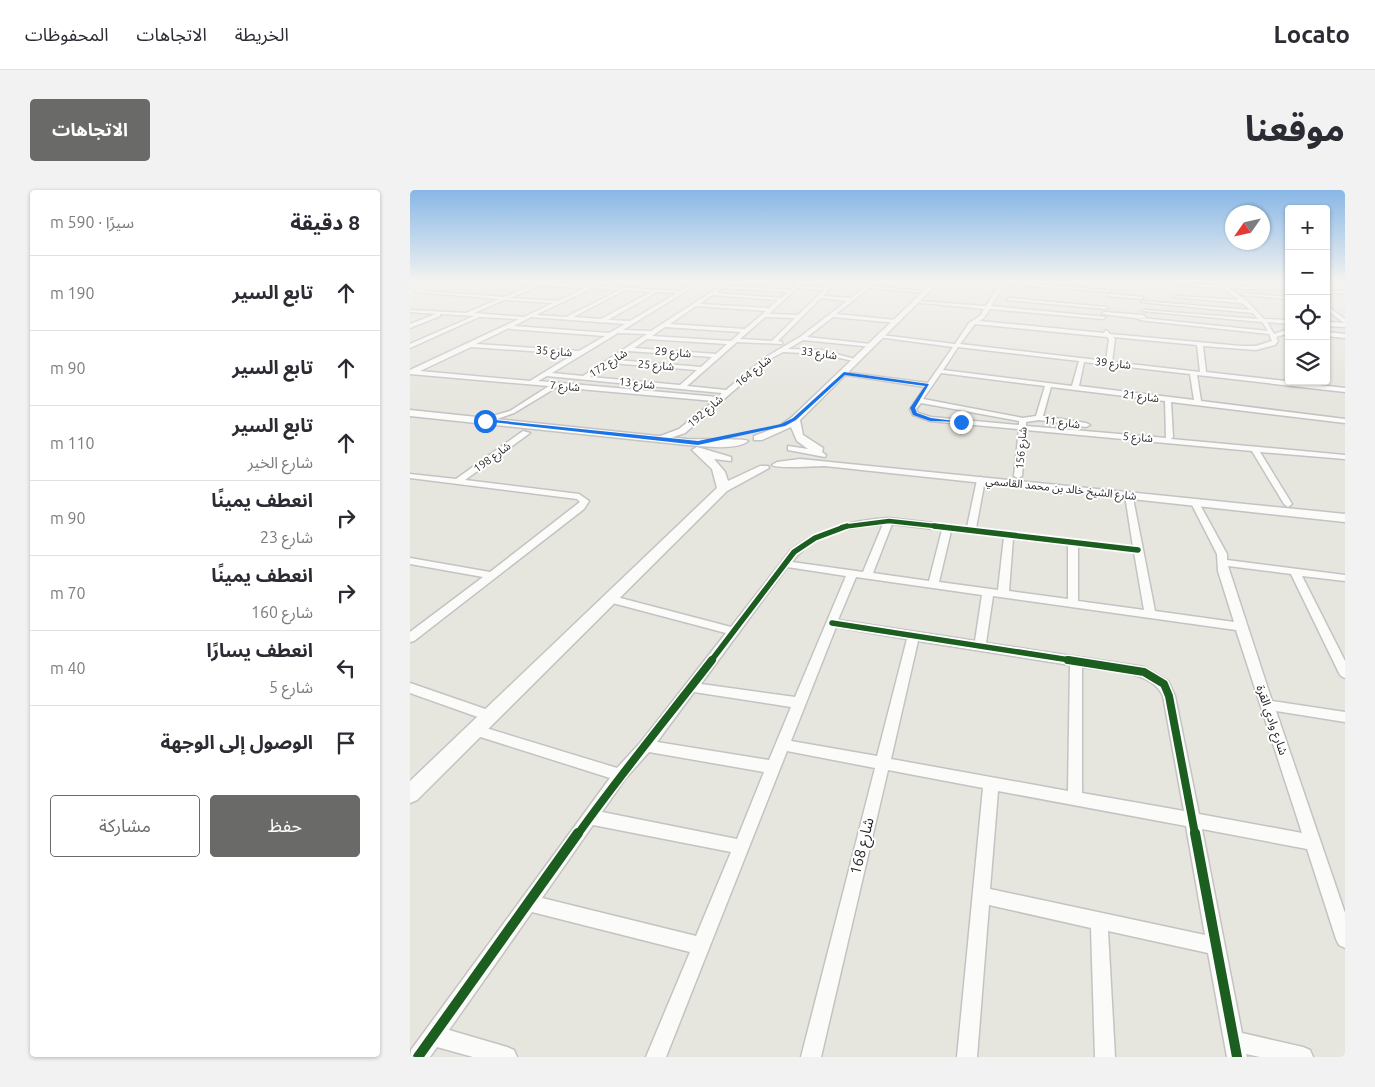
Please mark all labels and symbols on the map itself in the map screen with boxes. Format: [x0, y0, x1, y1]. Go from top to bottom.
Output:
north arrow [1225, 205, 1270, 250]
street label: شارع 35 [535, 343, 573, 361]
street label: شارع 29 [654, 344, 692, 362]
street label: شارع 33 [800, 345, 838, 364]
street label: شارع 172 [587, 346, 631, 381]
street label: شارع 164 [733, 353, 775, 391]
street label: شارع 39 [1094, 355, 1132, 373]
street label: شارع 25 [637, 357, 675, 375]
street label: شارع 13 [618, 375, 656, 393]
street label: شارع 7 [549, 379, 581, 395]
street label: شارع 21 [1122, 388, 1160, 406]
street label: شارع 192 [685, 392, 727, 431]
route start [474, 410, 497, 433]
route end [950, 411, 973, 434]
street label: شارع 11 [1043, 414, 1081, 433]
street label: شارع 156 [1013, 426, 1031, 470]
street label: شارع 5 [1122, 430, 1154, 446]
street label: شارع 198 [471, 439, 514, 476]
street label: شارع الشيخ خالد بن محمد القاسمي [985, 474, 1137, 505]
street label: شارع وادي القرة [1251, 683, 1291, 758]
street label: شارع 168 [846, 815, 881, 877]

